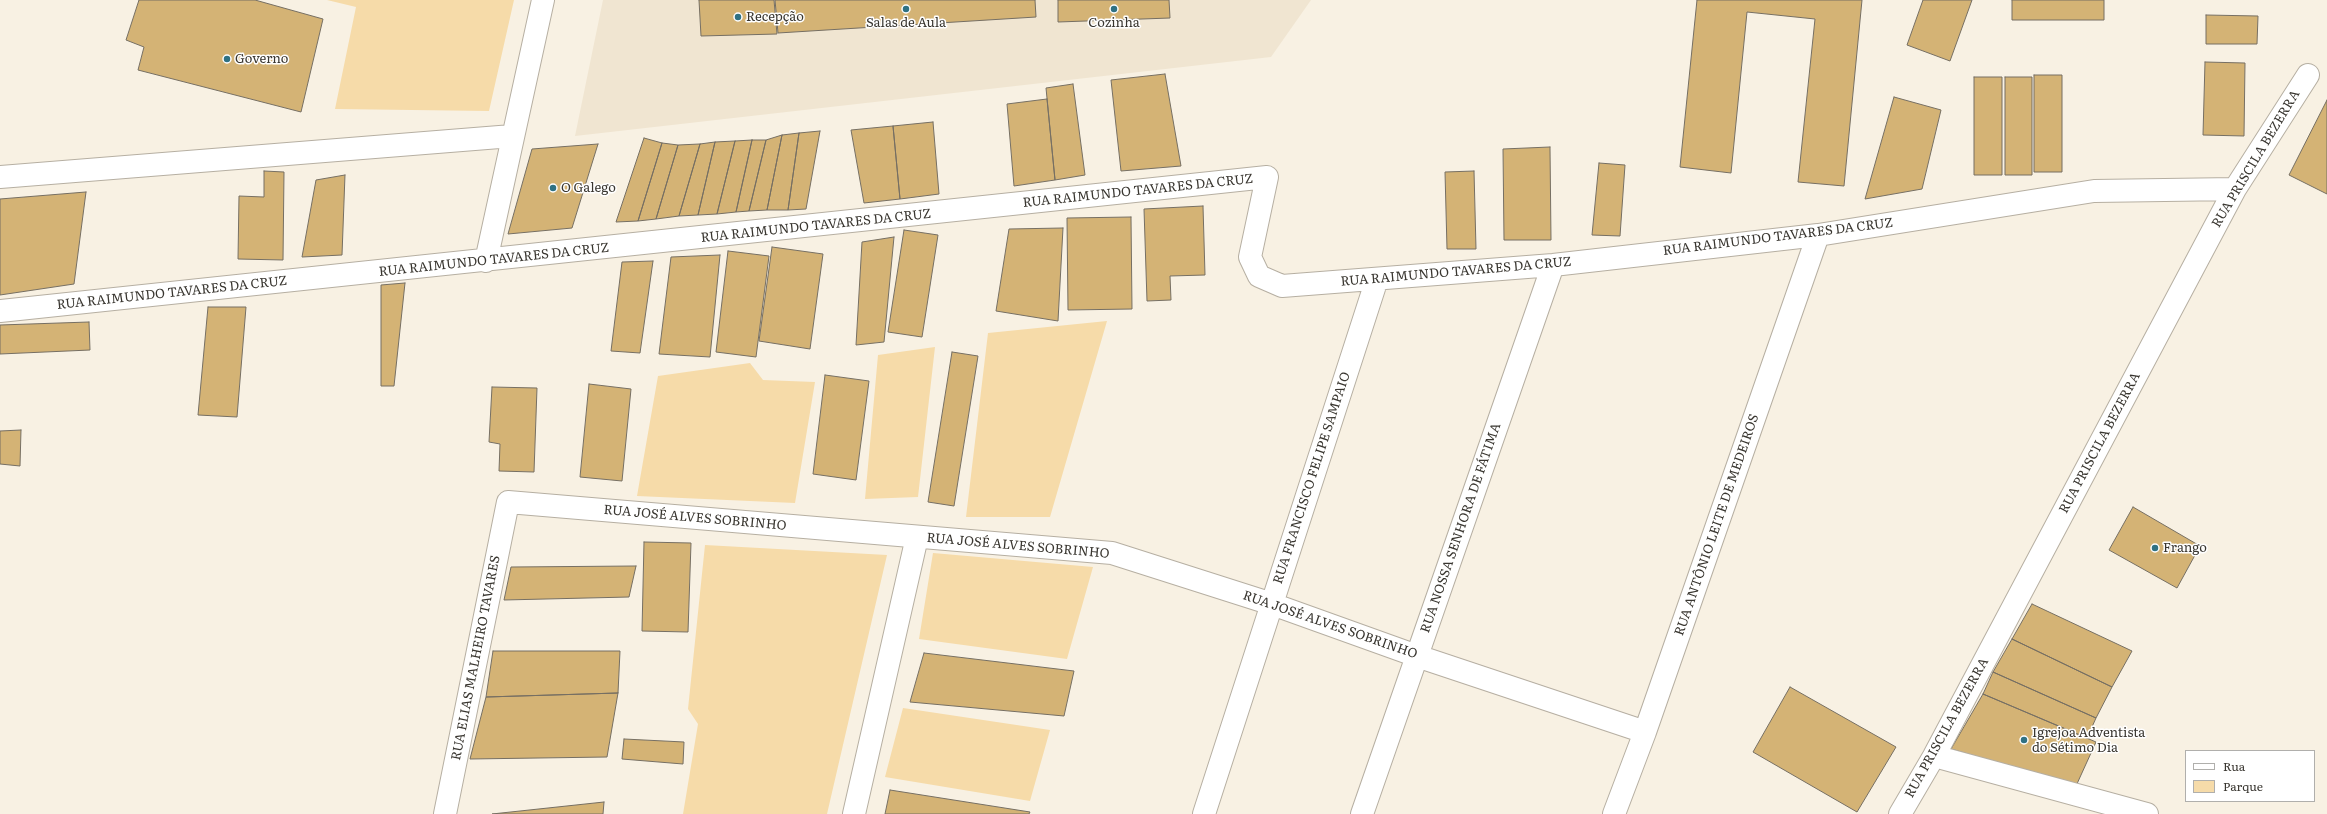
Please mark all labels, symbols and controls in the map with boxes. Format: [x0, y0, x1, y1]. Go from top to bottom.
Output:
marker: Salas de Aula [901, 4, 911, 14]
marker: Cozinha [1109, 4, 1119, 14]
place label: Recepção [746, 9, 804, 25]
marker: Recepção [733, 12, 743, 22]
place label: Salas de Aula [866, 15, 946, 31]
place label: Cozinha [1088, 15, 1140, 31]
place label: Governo [235, 51, 288, 67]
marker: Governo [222, 54, 232, 64]
street label: RUA PRISCILA BEZERRA [2209, 87, 2303, 231]
street label: RUA RAIMUNDO TAVARES DA CRUZ [1022, 171, 1254, 211]
place label: O Galego [561, 180, 616, 196]
marker: O Galego [548, 183, 558, 193]
street label: RUA RAIMUNDO TAVARES DA CRUZ [700, 206, 932, 246]
street label: RUA RAIMUNDO TAVARES DA CRUZ [1662, 215, 1894, 259]
street label: RUA RAIMUNDO TAVARES DA CRUZ [378, 240, 610, 280]
street label: RUA RAIMUNDO TAVARES DA CRUZ [1340, 254, 1572, 290]
street label: RUA RAIMUNDO TAVARES DA CRUZ [56, 273, 288, 313]
street label: RUA FRANCISCO FELIPE SAMPAIO [1270, 370, 1354, 586]
street label: RUA PRISCILA BEZERRA [2056, 370, 2144, 516]
street label: RUA ANTÔNIO LEITE DE MEDEIROS [1672, 412, 1762, 638]
street label: RUA NOSSA SENHORA DE FÁTIMA [1418, 421, 1504, 635]
street label: RUA JOSÉ ALVES SOBRINHO [603, 502, 787, 534]
street label: RUA JOSÉ ALVES SOBRINHO [926, 530, 1110, 562]
place label: Frango [2163, 540, 2207, 556]
marker: Frango [2150, 543, 2160, 553]
street label: RUA ELIAS MALHEIRO TAVARES [448, 554, 504, 762]
street label: RUA JOSÉ ALVES SOBRINHO [1241, 588, 1419, 662]
street label: RUA PRISCILA BEZERRA [1902, 655, 1992, 801]
place label: Igrejoa Adventista do Sétimo Dia [2032, 725, 2145, 756]
marker: Igrejoa Adventista do Sétimo Dia [2019, 735, 2029, 745]
legend [2185, 750, 2315, 802]
text: Rua [2223, 757, 2245, 775]
text: Parque [2223, 777, 2263, 795]

